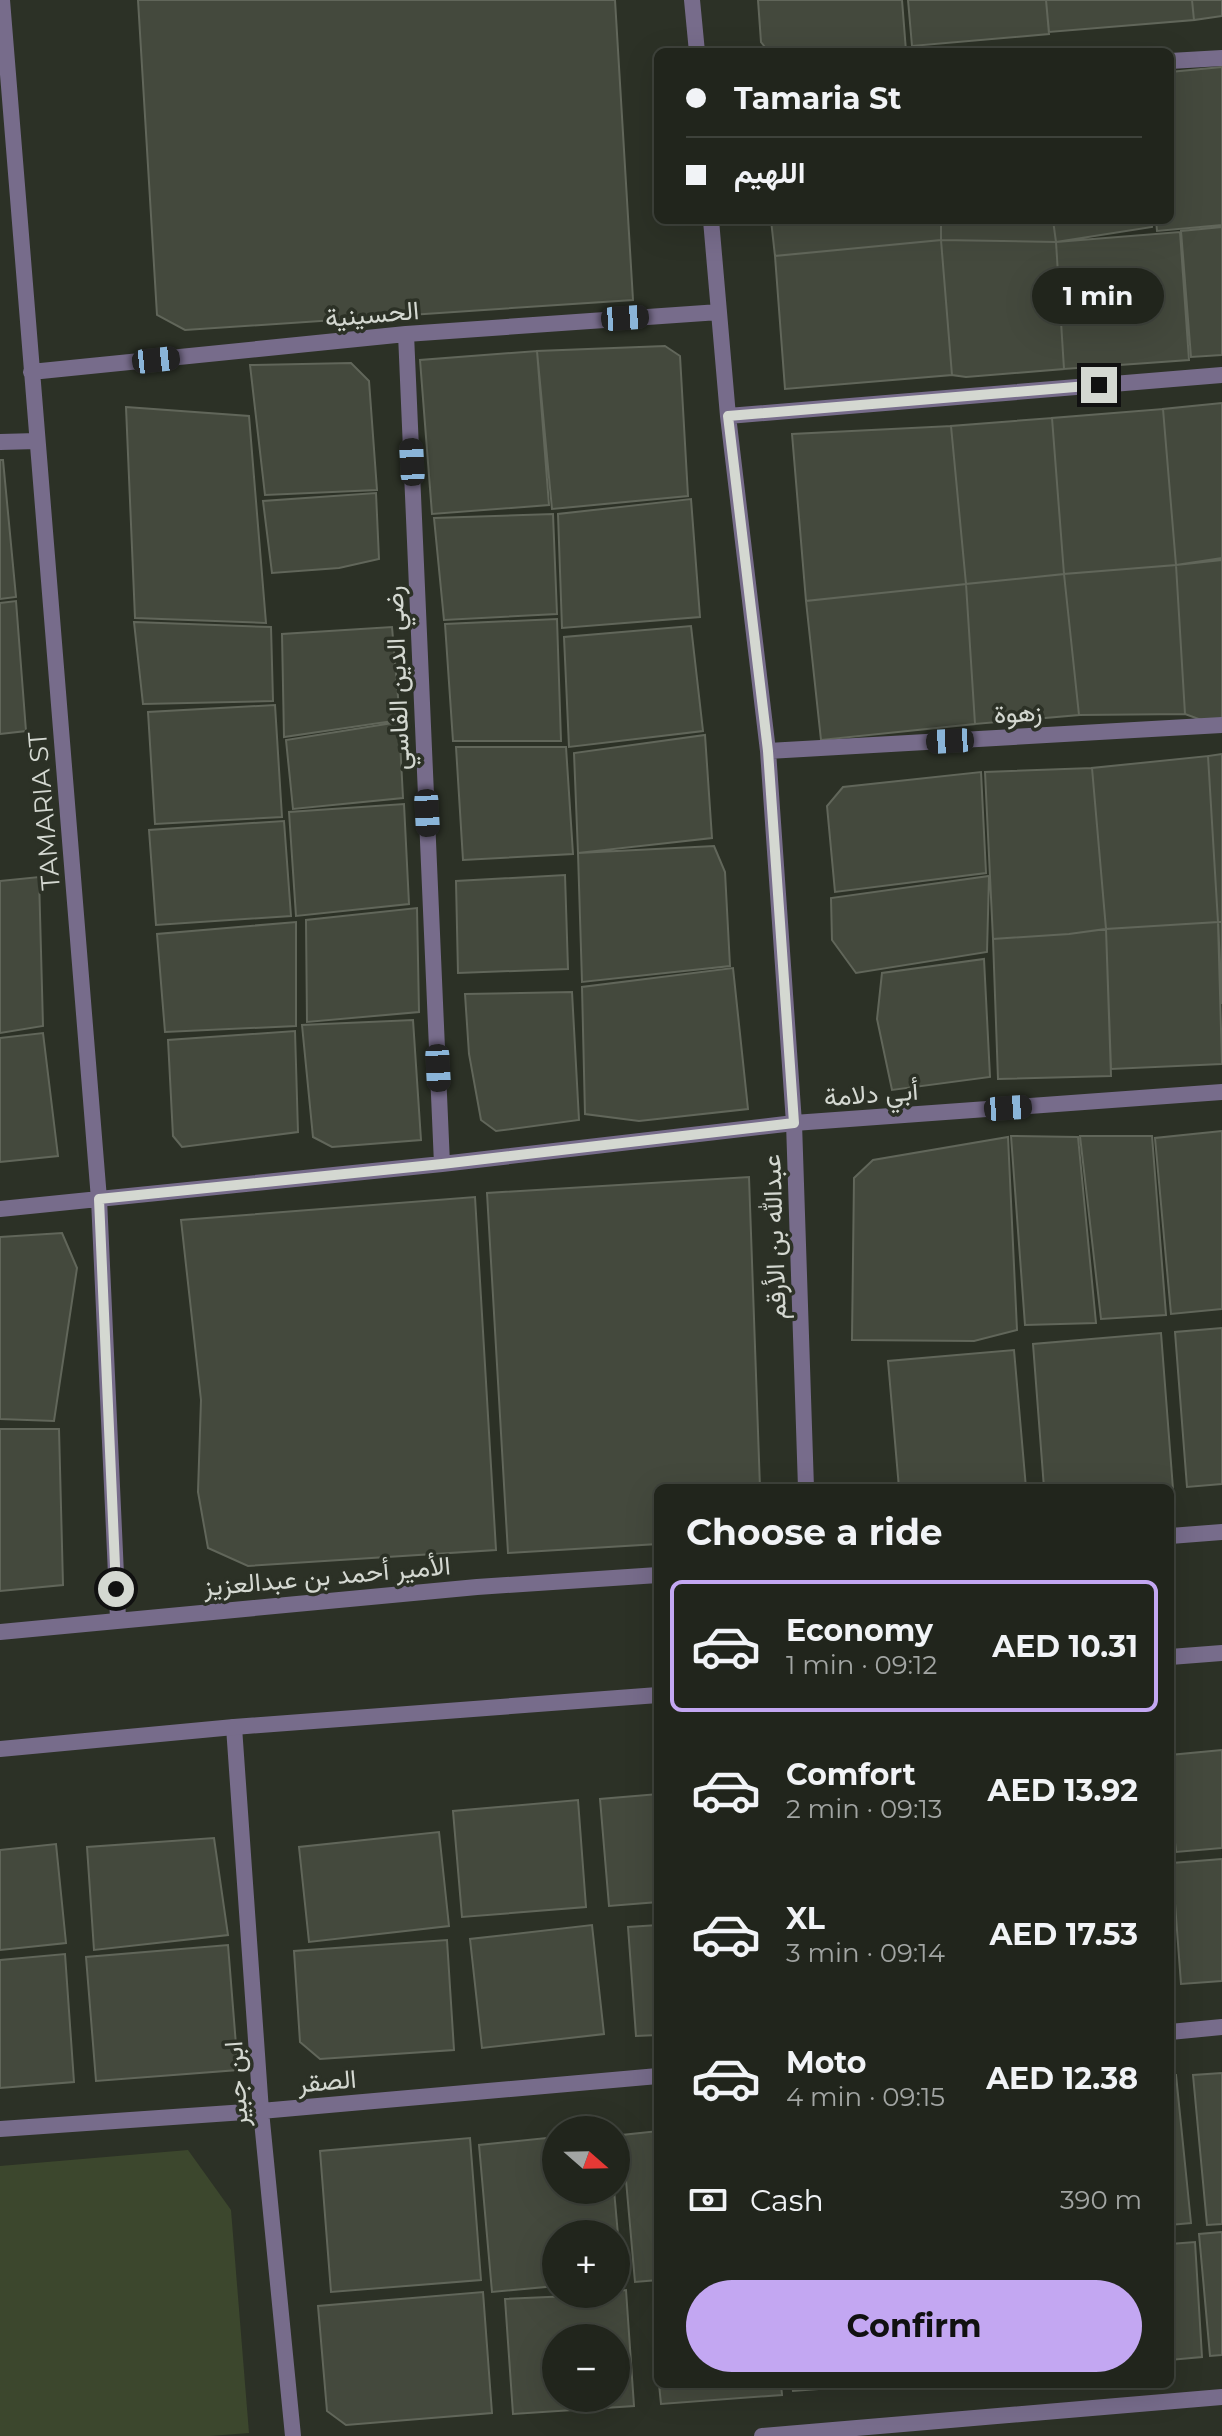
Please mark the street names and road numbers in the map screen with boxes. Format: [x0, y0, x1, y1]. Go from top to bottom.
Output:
street label: الحسينية [324, 294, 420, 334]
street label: رضي الدين الفاسي [378, 585, 421, 771]
street label: زهوة [993, 696, 1043, 730]
street label: TAMARIA ST [21, 730, 67, 892]
street label: أبي دلامة [823, 1075, 920, 1118]
street label: عبدالله بن الأرقم [755, 1154, 794, 1320]
street label: الأمير أحمد بن عبدالعزيز [201, 1549, 452, 1603]
street label: ابن جبير [217, 2040, 255, 2129]
street label: الصقر [295, 2062, 358, 2100]

